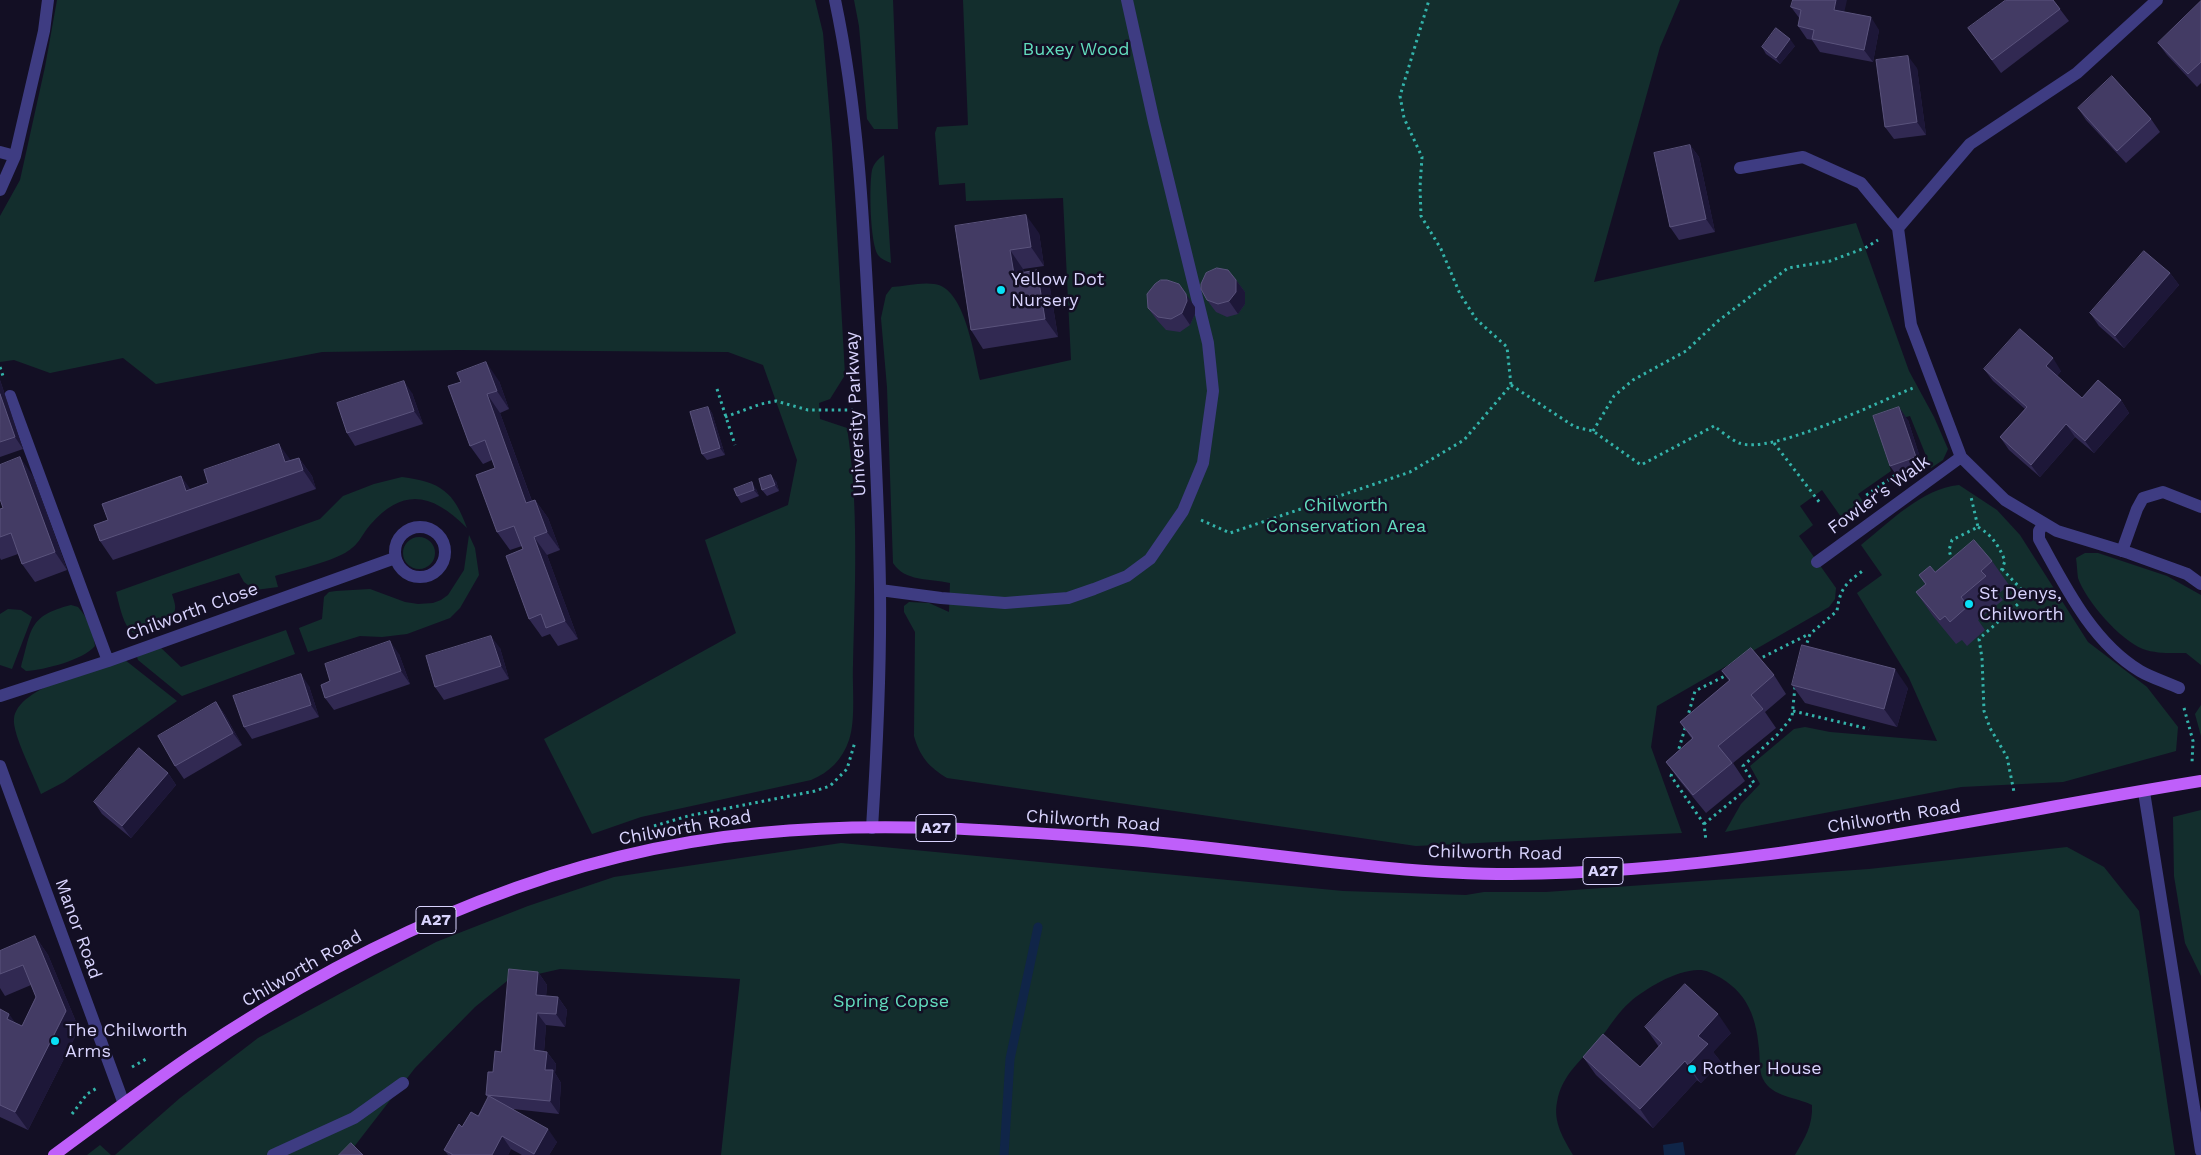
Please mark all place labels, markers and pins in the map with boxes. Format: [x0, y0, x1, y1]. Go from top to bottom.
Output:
place label: Yellow Dot Nursery [1011, 269, 1104, 312]
marker: Yellow Dot Nursery [995, 284, 1007, 296]
place label: St Denys, Chilworth [1979, 583, 2064, 626]
marker: St Denys, Chilworth [1963, 598, 1975, 610]
place label: The Chilworth Arms [65, 1020, 188, 1062]
marker: The Chilworth Arms [49, 1035, 61, 1047]
place label: Rother House [1702, 1058, 1822, 1080]
marker: Rother House [1686, 1063, 1698, 1075]

